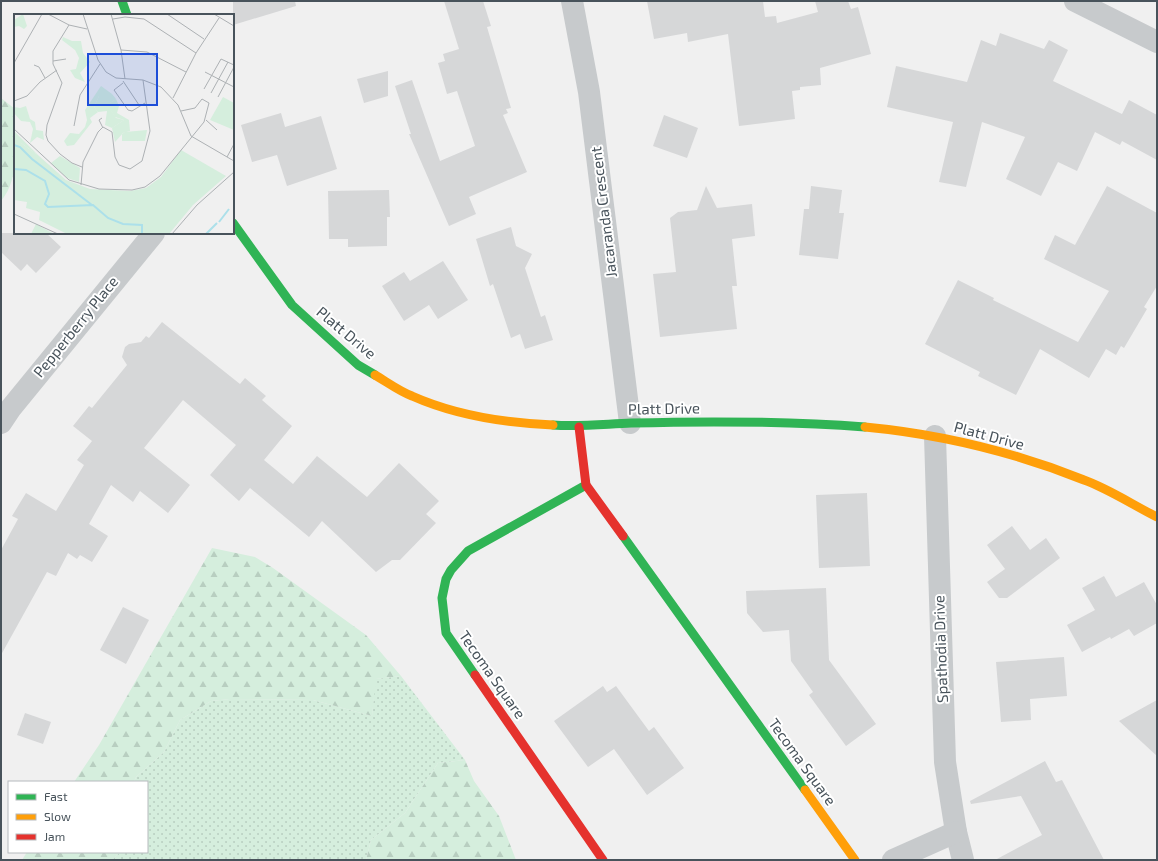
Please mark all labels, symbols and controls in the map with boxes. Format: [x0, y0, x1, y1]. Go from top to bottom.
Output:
inset map [14, 14, 234, 234]
street label: Jacaranda Crescent [586, 145, 620, 279]
street label: Pepperberry Place [29, 272, 121, 380]
street label: Platt Drive [313, 302, 380, 362]
street label: Platt Drive [628, 398, 700, 418]
street label: Platt Drive [952, 417, 1026, 453]
street label: Spathodia Drive [929, 595, 951, 703]
street label: Tecoma Square [456, 627, 530, 722]
street label: Tecoma Square [765, 714, 840, 808]
legend [8, 781, 148, 853]
text: Fast [44, 789, 68, 803]
text: Slow [44, 809, 71, 823]
text: Jam [44, 829, 65, 843]

